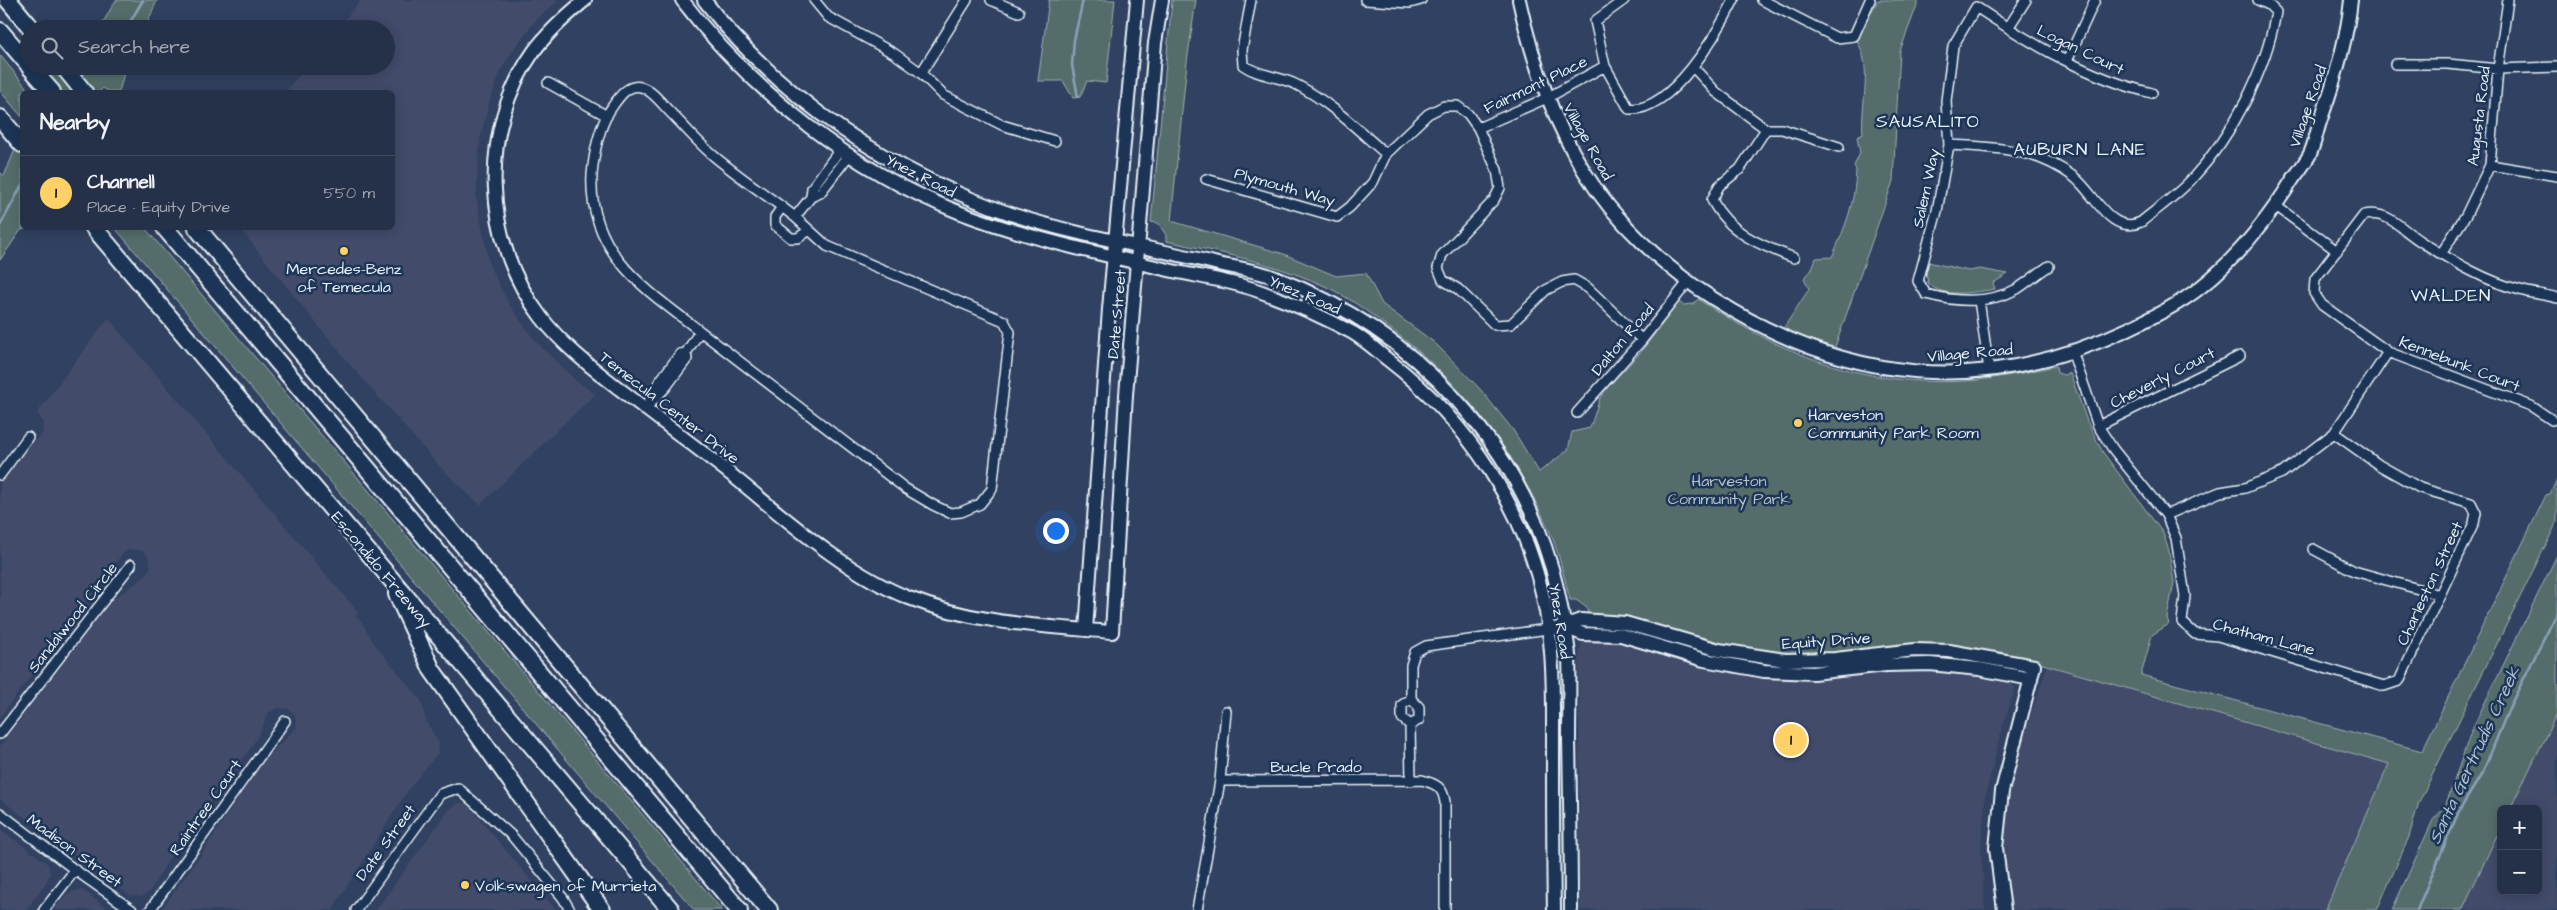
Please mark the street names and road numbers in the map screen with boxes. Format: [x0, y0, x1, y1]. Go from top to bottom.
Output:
street label: Logan Court [2033, 19, 2128, 82]
street label: Fairmont Place [1480, 50, 1591, 119]
street label: Village Road [2284, 62, 2333, 151]
street label: Augusta Road [2462, 65, 2497, 167]
street label: Village Road [1557, 99, 1619, 185]
street label: Salem Way [1907, 146, 1946, 230]
street label: Ynez Road [882, 149, 960, 203]
street label: Plymouth Way [1232, 162, 1338, 213]
street label: Date Street [1102, 268, 1132, 360]
street label: Ynez Road [1265, 270, 1344, 320]
street label: Dalton Road [1586, 299, 1659, 380]
street label: Kennebunk Court [2396, 331, 2524, 397]
street label: Village Road [1926, 338, 2014, 369]
street label: Cheverly Court [2106, 342, 2220, 415]
street label: Temecula Center Drive [595, 346, 744, 470]
street label: Escondido Freeway [325, 507, 437, 633]
street label: Charleston Street [2391, 517, 2469, 649]
street label: Sandalwood Circle [23, 557, 123, 677]
street label: Ynez Road [1543, 582, 1577, 661]
street label: Chatham Lane [2210, 613, 2317, 661]
street label: Equity Drive [1781, 627, 1871, 656]
street label: Raintree Court [164, 755, 247, 860]
street label: Bucle Prado [1270, 756, 1362, 778]
street label: Date Street [351, 800, 421, 885]
street label: Madison Street [22, 809, 127, 893]

